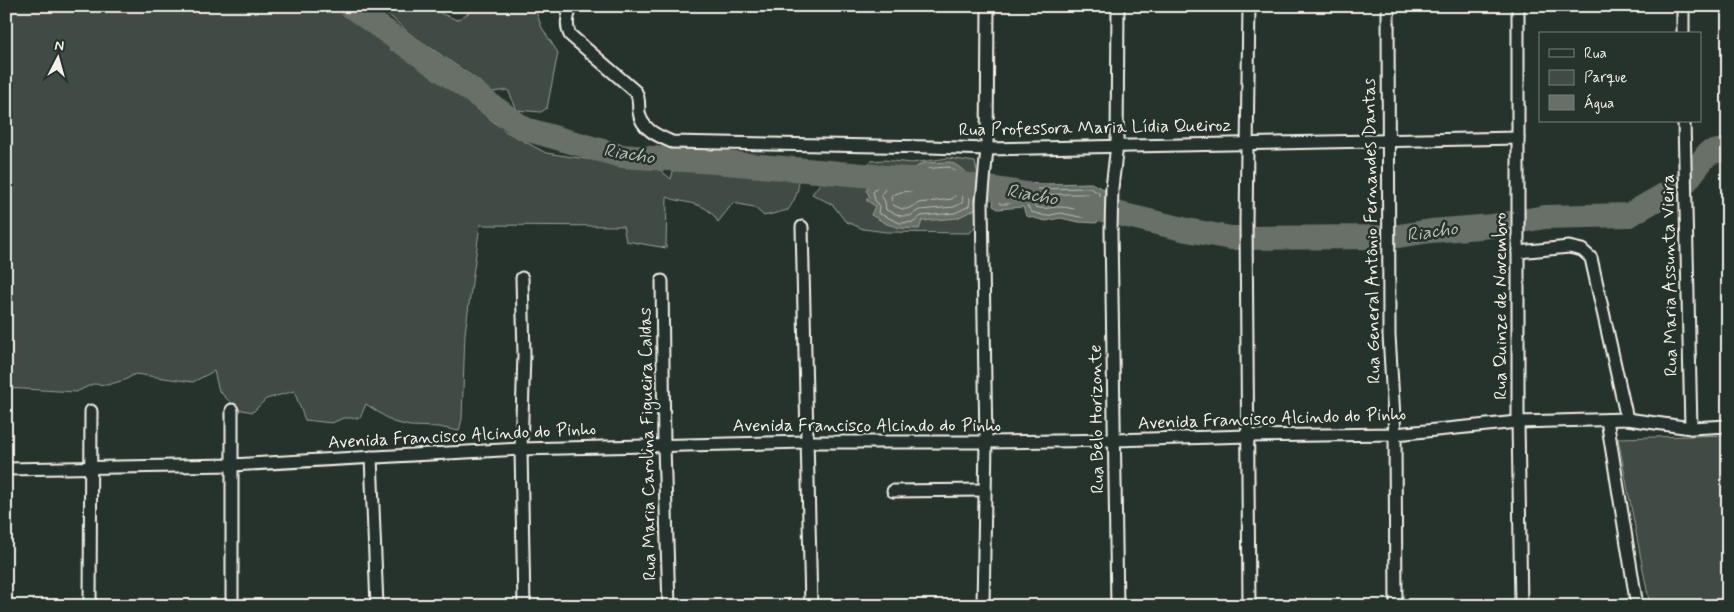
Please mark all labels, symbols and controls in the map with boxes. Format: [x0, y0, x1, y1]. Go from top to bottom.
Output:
north arrow [32, 32, 82, 82]
legend [1539, 32, 1702, 122]
text: N [54, 37, 65, 56]
text: Rua [1584, 44, 1607, 64]
text: Parque [1584, 68, 1627, 88]
street label: Rua General Antônio Fernandes Dantas [1357, 78, 1387, 384]
text: Água [1584, 93, 1614, 114]
street label: Rua Professora Maria Lídia Queiroz [958, 114, 1232, 142]
water label: Riacho [602, 138, 657, 171]
street label: Rua Maria Assunta Vieira [1656, 174, 1684, 376]
water label: Riacho [1005, 178, 1060, 212]
street label: Rua Quinze de Novembro [1489, 212, 1513, 400]
water label: Riacho [1405, 216, 1460, 248]
street label: Rua Maria Carolina Figueira Caldas [634, 307, 663, 581]
street label: Rua Belo Horizonte [1084, 344, 1110, 494]
street label: Avenida Francisco Alcindo do Pinho [1137, 402, 1407, 436]
street label: Avenida Francisco Alcindo do Pinho [733, 414, 1001, 438]
street label: Avenida Francisco Alcindo do Pinho [327, 417, 597, 455]

